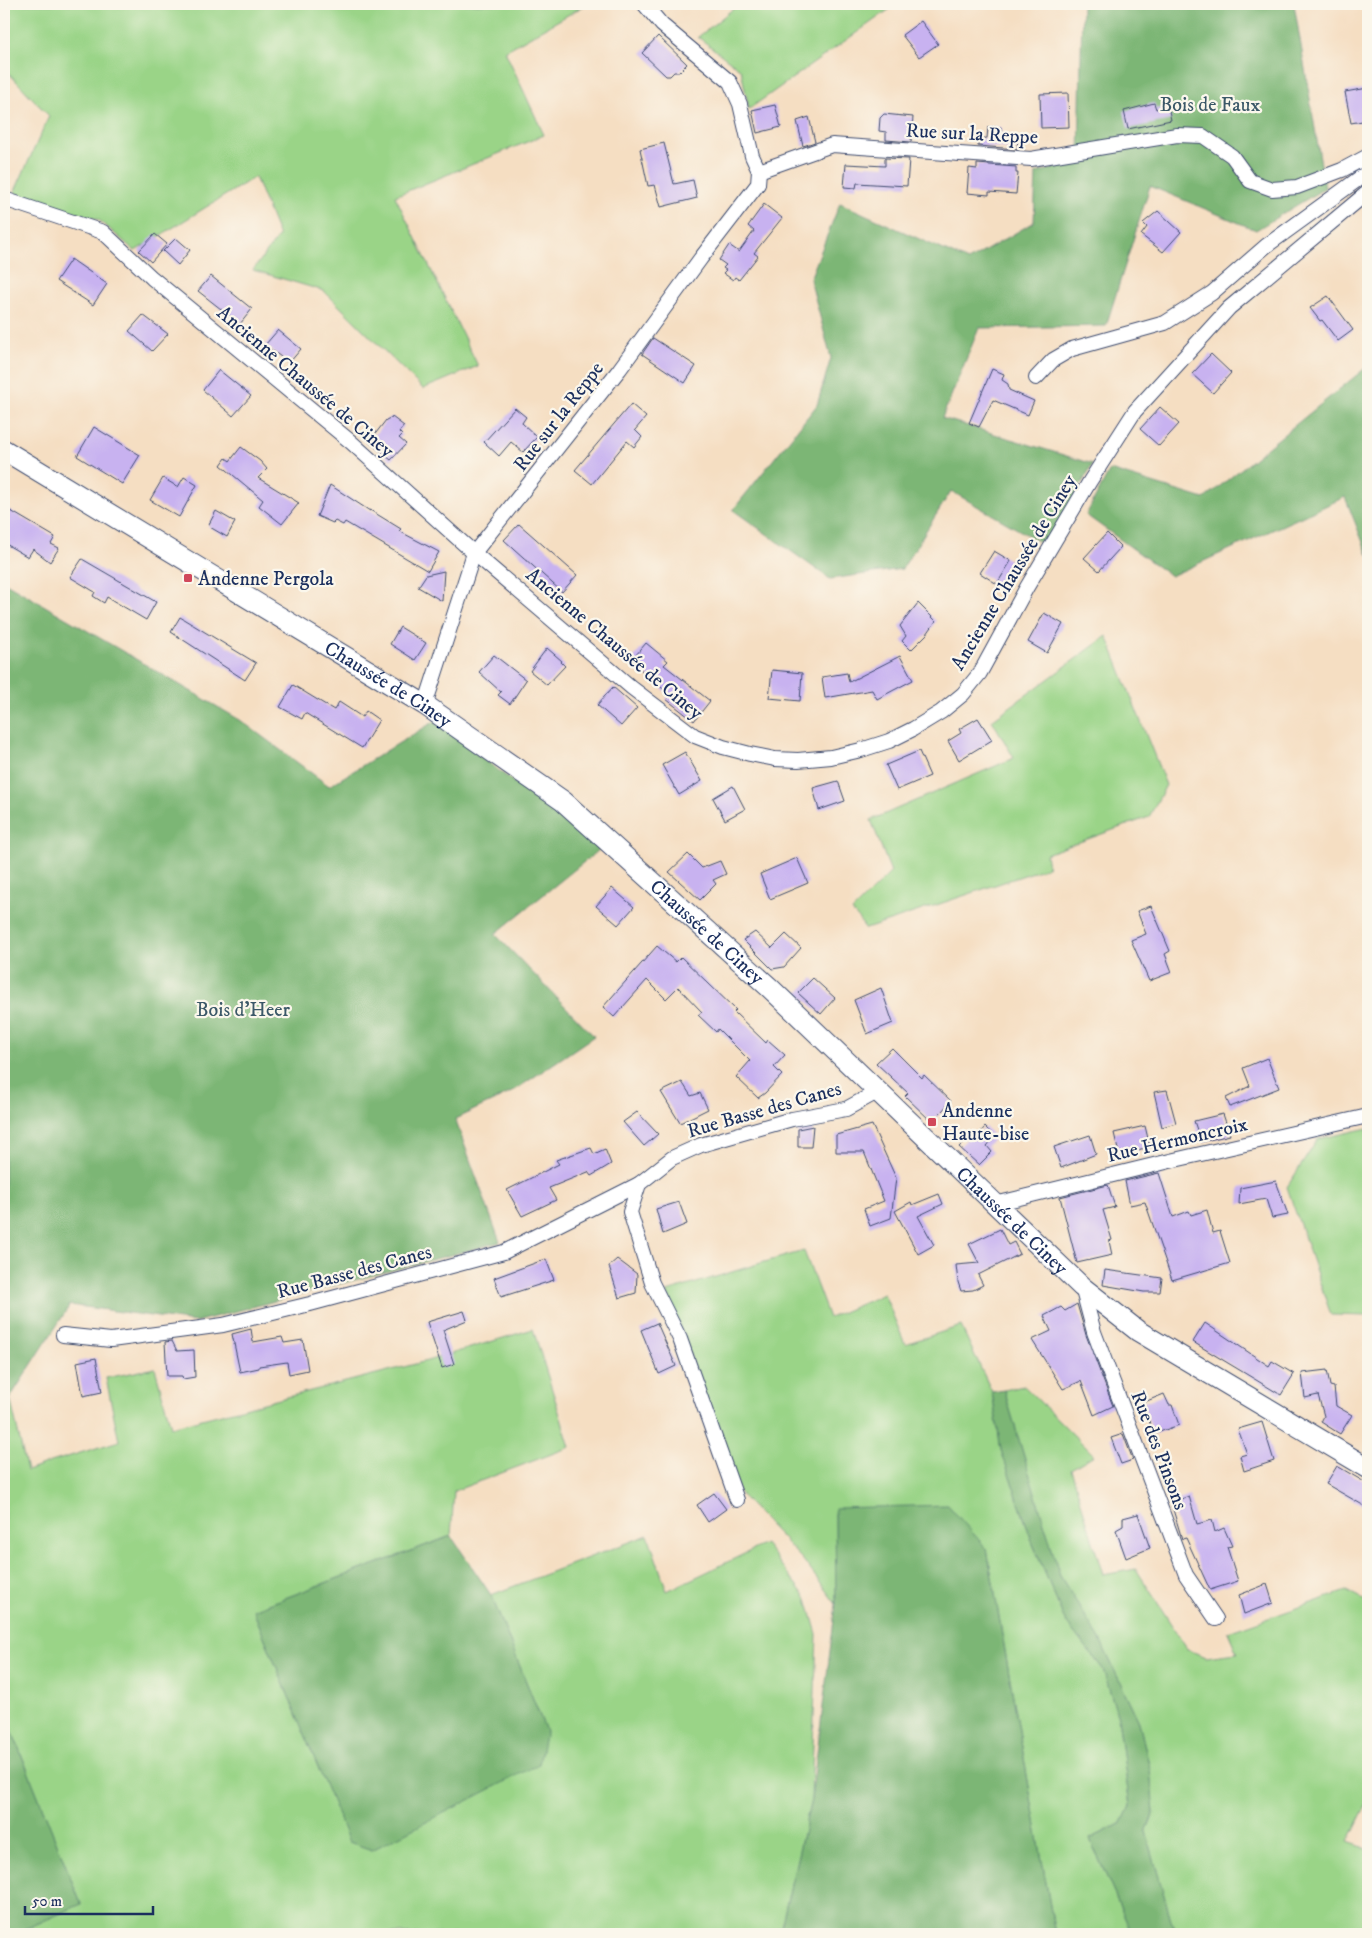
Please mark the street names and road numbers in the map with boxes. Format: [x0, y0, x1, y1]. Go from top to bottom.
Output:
street label: Rue sur la Reppe [905, 119, 1039, 150]
street label: Ancienne Chaussée de Ciney [211, 301, 399, 464]
street label: Rue sur la Reppe [509, 357, 610, 477]
street label: Ancienne Chaussée de Ciney [946, 470, 1083, 675]
street label: Ancienne Chaussée de Ciney [520, 563, 708, 726]
street label: Chaussée de Ciney [319, 636, 457, 734]
street label: Chaussée de Ciney [644, 875, 769, 991]
street label: Rue Basse des Canes [685, 1076, 845, 1144]
street label: Rue Hermoncroix [1105, 1112, 1250, 1169]
street label: Chaussée de Ciney [950, 1162, 1073, 1281]
street label: Rue Basse des Canes [274, 1240, 435, 1305]
street label: Rue des Pinsons [1124, 1387, 1193, 1514]

